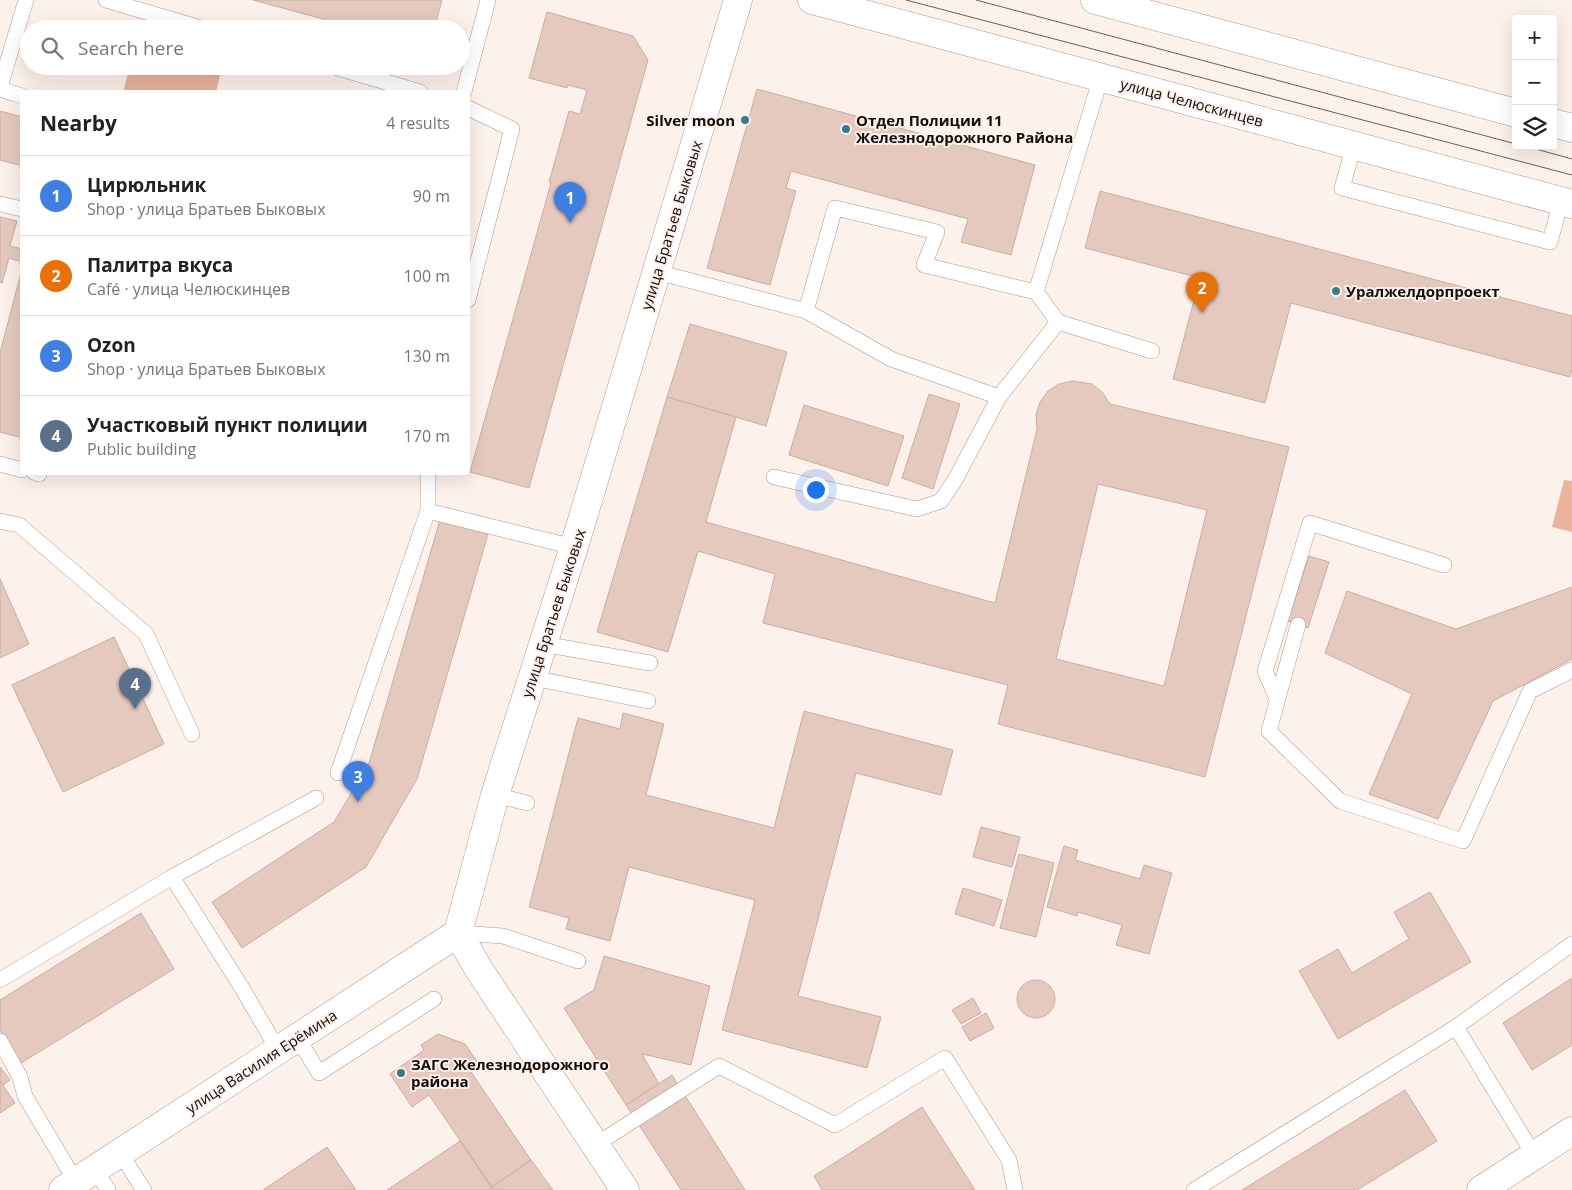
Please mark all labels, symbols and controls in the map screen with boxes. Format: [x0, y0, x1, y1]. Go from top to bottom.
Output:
map controls [1512, 15, 1557, 150]
button: + [1512, 15, 1557, 60]
search box [20, 20, 470, 75]
icon: search [38, 34, 66, 62]
text: Search here [78, 35, 184, 61]
button: − [1512, 60, 1557, 105]
street label: улица Челюскинцев [1118, 73, 1266, 131]
button: layers [1512, 105, 1557, 150]
text: Nearby [40, 109, 117, 137]
place label: Silver moon [646, 110, 735, 130]
place label: Отдел Полиции 11 Железнодорожного Района [856, 110, 1073, 147]
text: 4 results [386, 112, 450, 134]
marker: Silver moon [739, 114, 751, 126]
marker: Отдел Полиции 11 Железнодорожного Района [840, 123, 852, 135]
street label: улица Братьев Быковых [636, 138, 706, 312]
text: Цирюльник [87, 172, 206, 198]
pin: 1 [554, 182, 586, 223]
text: 1 [51, 185, 61, 207]
text: 90 m [413, 185, 450, 207]
text: Shop · улица Братьев Быковых [87, 198, 326, 220]
text: Палитра вкуса [87, 252, 233, 278]
text: 2 [51, 265, 61, 287]
text: 100 m [404, 265, 450, 287]
pin: 2 [1186, 272, 1218, 313]
text: Café · улица Челюскинцев [87, 278, 290, 300]
place label: Уралжелдорпроект [1346, 281, 1500, 301]
marker: Уралжелдорпроект [1330, 285, 1342, 297]
text: Ozon [87, 332, 136, 358]
text: 3 [51, 345, 61, 367]
text: 130 m [404, 345, 450, 367]
text: Shop · улица Братьев Быковых [87, 358, 326, 380]
text: Участковый пункт полиции [87, 412, 368, 438]
text: 4 [51, 425, 61, 447]
text: 170 m [404, 425, 450, 447]
text: Public building [87, 438, 196, 460]
your location [803, 477, 829, 503]
street label: улица Братьев Быковых [516, 526, 590, 700]
pin: 4 [119, 668, 151, 709]
pin: 3 [342, 761, 374, 802]
street label: улица Василия Ерёмина [181, 1005, 341, 1117]
place label: ЗАГС Железнодорожного района [411, 1054, 609, 1091]
marker: ЗАГС Железнодорожного района [395, 1067, 407, 1079]

